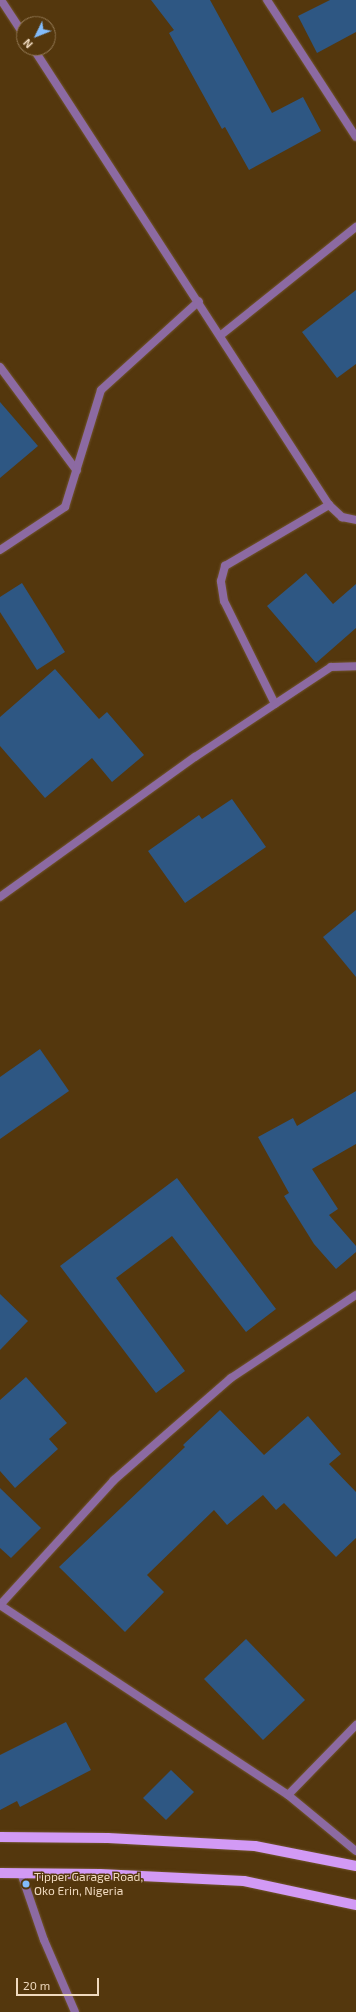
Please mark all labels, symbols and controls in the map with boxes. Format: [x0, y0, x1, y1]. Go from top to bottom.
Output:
north arrow [16, 16, 56, 56]
text: N [20, 37, 35, 51]
place label: Tipper Garage Road, Oko Erin, Nigeria [34, 1870, 143, 1898]
marker: Tipper Garage Road, Oko Erin, Nigeria [21, 1879, 31, 1889]
scale bar [18, 1970, 101, 1996]
text: 20 m [23, 1978, 50, 1992]

